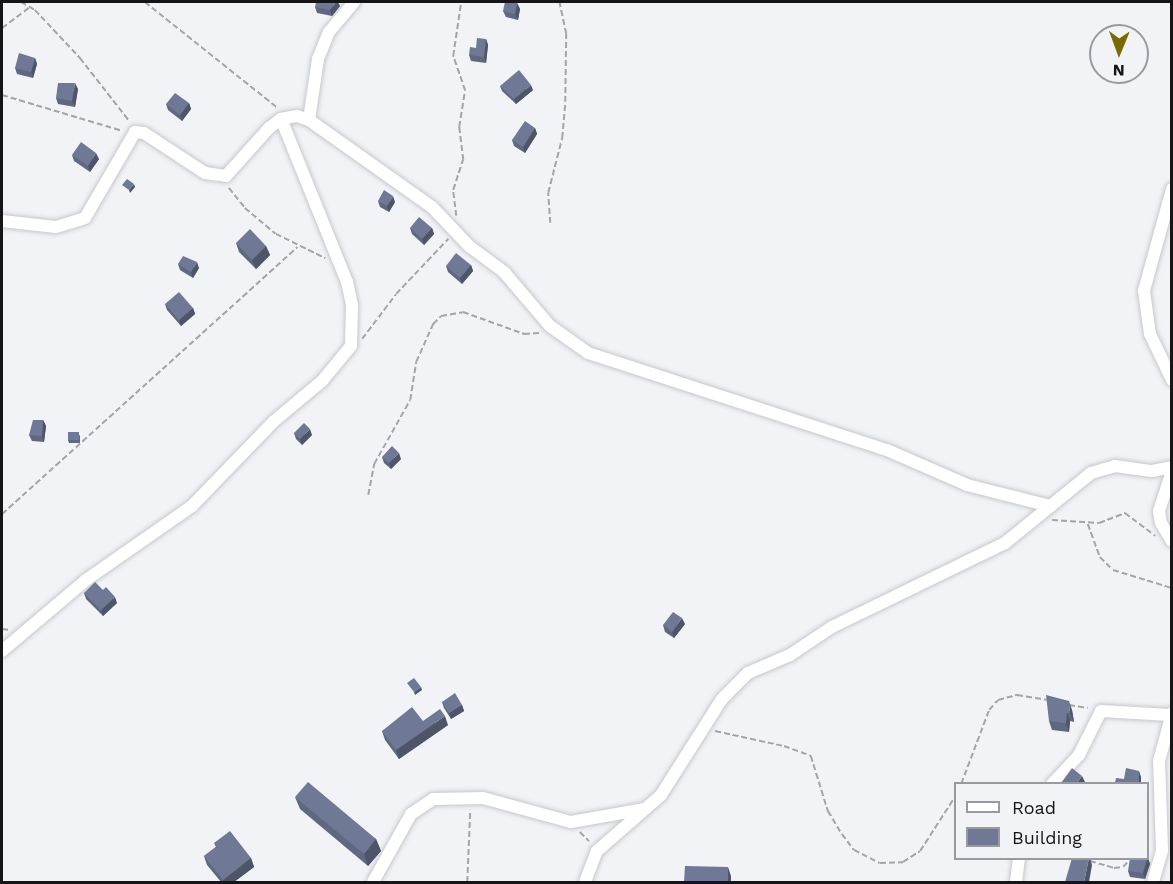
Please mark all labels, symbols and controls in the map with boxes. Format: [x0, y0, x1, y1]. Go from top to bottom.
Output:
north arrow [1089, 24, 1149, 84]
text: N [1113, 61, 1125, 80]
legend [954, 782, 1149, 860]
text: Road [1012, 797, 1056, 818]
text: Building [1012, 827, 1082, 848]

